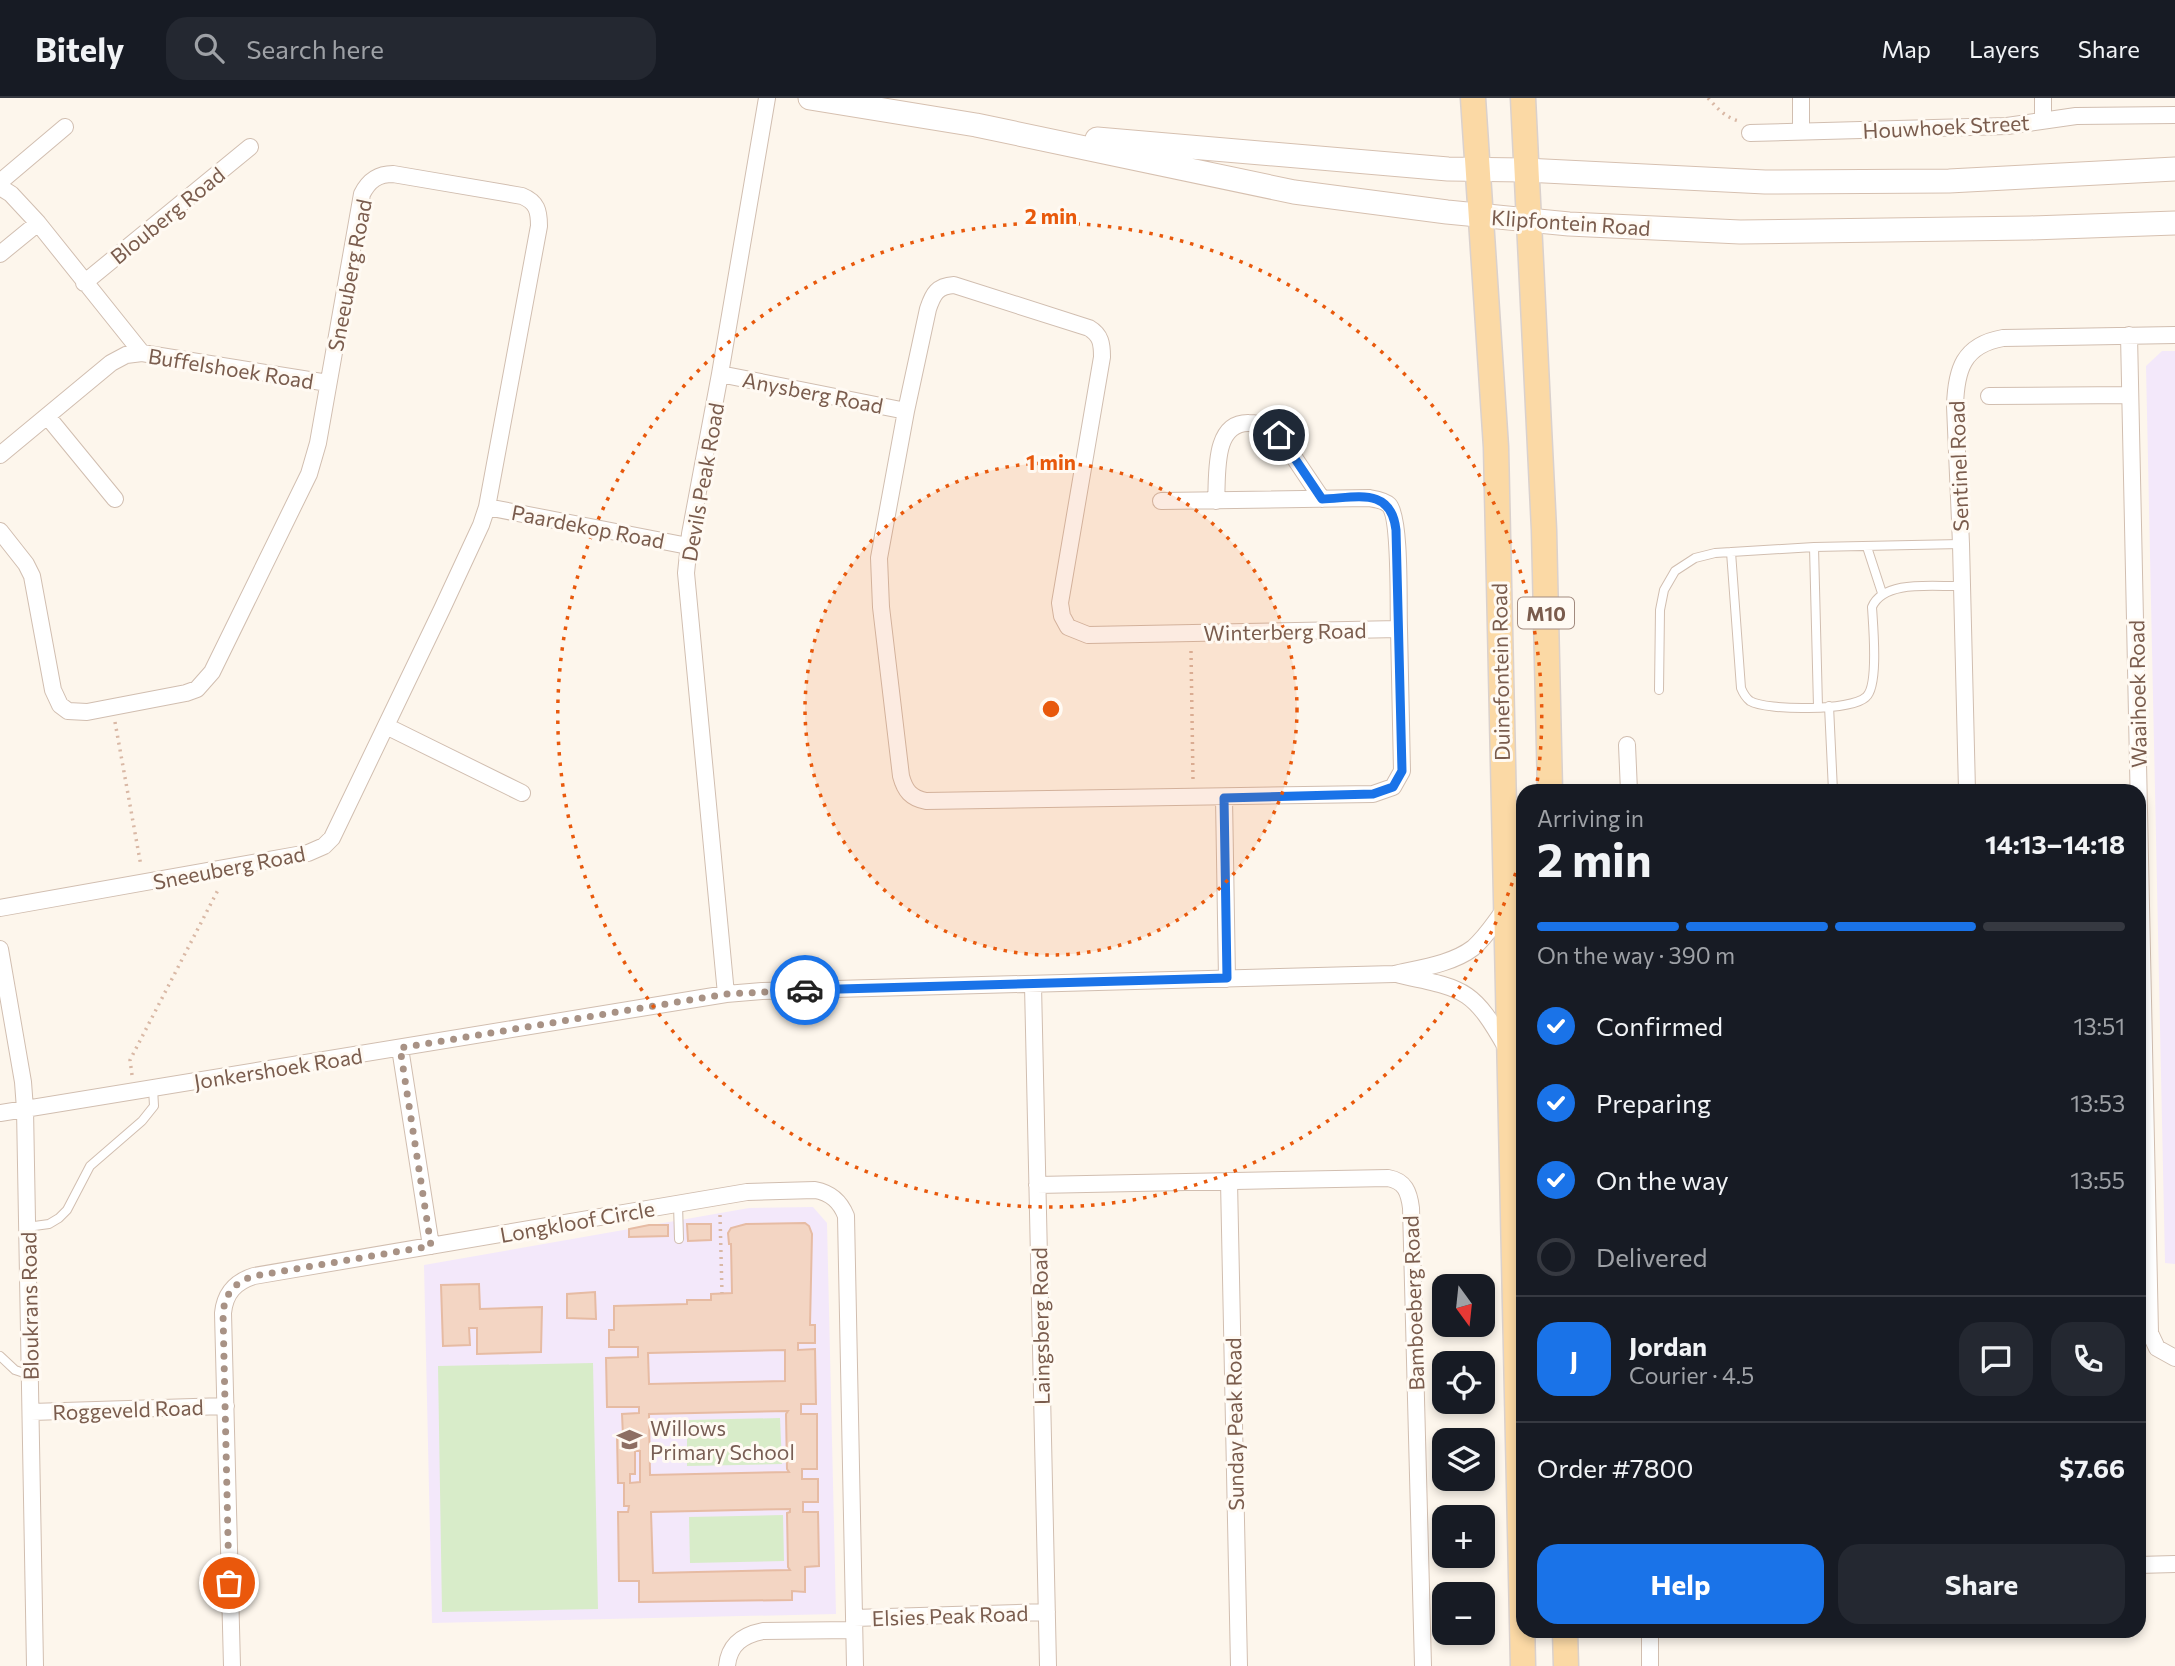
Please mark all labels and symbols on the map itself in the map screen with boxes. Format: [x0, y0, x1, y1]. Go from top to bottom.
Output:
street label: Houwhoek Street [1862, 109, 2030, 143]
street label: Blouberg Road [105, 161, 229, 269]
street label: Sneeuberg Road [322, 197, 376, 353]
text: 2 min [1025, 203, 1077, 228]
street label: Klipfontein Road [1491, 204, 1651, 240]
street label: Buffelshoek Road [147, 343, 315, 393]
street label: Anysberg Road [740, 366, 886, 418]
street label: Sentinel Road [1943, 400, 1973, 532]
street label: Devils Peak Road [676, 401, 728, 563]
pin [1249, 405, 1309, 465]
text: 1 min [1026, 449, 1076, 474]
street label: Paardekop Road [509, 499, 667, 553]
street label: Duinefontein Road [1486, 583, 1514, 761]
road number: M10 [1518, 598, 1574, 628]
street label: Winterberg Road [1203, 617, 1367, 645]
street label: Waaihoek Road [2123, 620, 2151, 768]
centre of rings [1039, 697, 1063, 721]
street label: Sneeuberg Road [151, 840, 307, 894]
courier [770, 955, 840, 1025]
street label: Jonkershoek Road [192, 1042, 364, 1094]
street label: Longkloof Circle [498, 1195, 656, 1247]
street label: Bamboeberg Road [1397, 1215, 1429, 1391]
street label: Bloukrans Road [15, 1232, 43, 1380]
street label: Laingsberg Road [1026, 1247, 1054, 1405]
north arrow [1432, 1274, 1494, 1337]
street label: Sunday Peak Road [1220, 1337, 1248, 1511]
street label: Roggeveld Road [52, 1394, 204, 1424]
place label: Willows Primary School [650, 1415, 795, 1464]
school or university icon: Willows Primary School [616, 1425, 644, 1453]
pin [199, 1553, 259, 1613]
street label: Elsies Peak Road [871, 1600, 1029, 1630]

